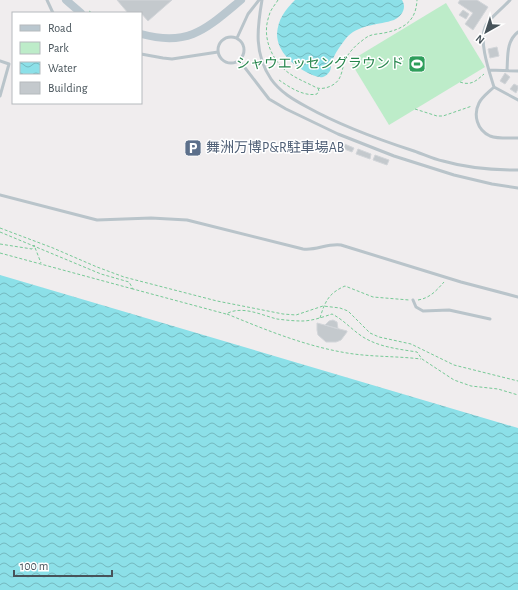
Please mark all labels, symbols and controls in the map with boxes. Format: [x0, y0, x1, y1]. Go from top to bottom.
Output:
legend [12, 12, 142, 104]
north arrow [466, 12, 506, 52]
text: Road [48, 22, 72, 34]
text: N [474, 33, 486, 46]
text: Park [48, 42, 69, 54]
sports icon: シャウエッセングラウンド [407, 54, 427, 74]
place label: シャウエッセングラウンド [236, 56, 404, 71]
text: Water [48, 62, 77, 74]
text: Building [48, 82, 88, 94]
parking icon: 舞洲万博P&R駐車場AB [183, 138, 203, 158]
place label: 舞洲万博P&R駐車場AB [206, 139, 344, 155]
scale bar [14, 552, 112, 578]
text: 100 m [20, 560, 48, 572]

